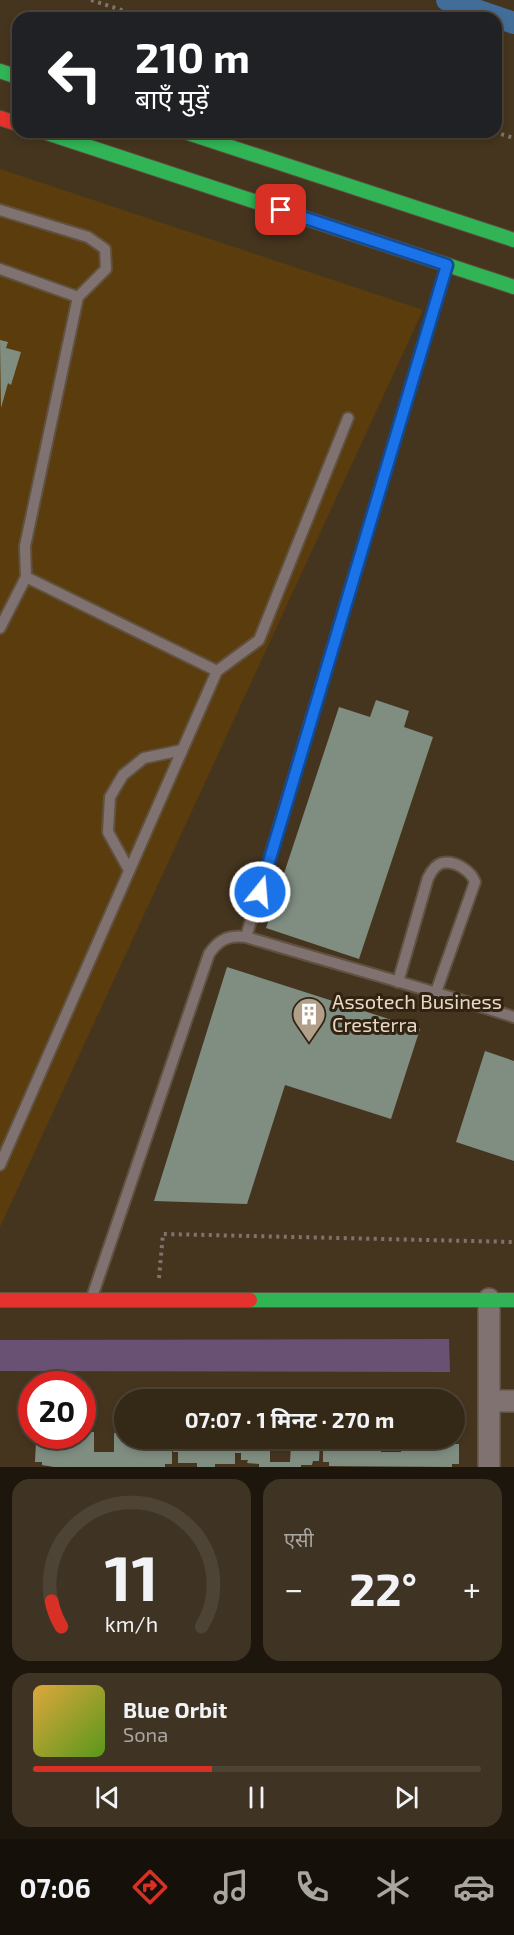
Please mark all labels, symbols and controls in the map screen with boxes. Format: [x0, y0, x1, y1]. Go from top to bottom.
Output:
text: 210 m [135, 31, 250, 81]
icon: left [36, 36, 114, 114]
text: बाएँ मुड़ें [135, 82, 209, 114]
pin [255, 184, 306, 235]
icon: arrive [264, 193, 297, 226]
position arrow [228, 860, 292, 924]
place label: Assotech Business Cresterra [332, 989, 502, 1036]
building icon: Assotech Business Cresterra [291, 996, 327, 1043]
speed limit sign: 20 [18, 1371, 96, 1449]
text: 07:07 · 1 मिनट · 270 m [185, 1406, 394, 1432]
text: एसी [284, 1527, 314, 1551]
text: 11 [105, 1539, 158, 1614]
text: 22° [349, 1561, 417, 1615]
text: − [284, 1568, 303, 1608]
text: + [463, 1568, 481, 1608]
text: km/h [105, 1611, 158, 1636]
text: Blue Orbit [123, 1696, 227, 1722]
text: Sona [123, 1722, 168, 1746]
icon: previous [91, 1781, 124, 1814]
icon: pause [240, 1781, 273, 1814]
icon: next [390, 1781, 423, 1814]
icon: directions [129, 1866, 171, 1908]
icon: music [210, 1866, 252, 1908]
icon: phone [291, 1866, 333, 1908]
icon: climate [372, 1866, 414, 1908]
icon: car [453, 1866, 495, 1908]
text: 07:06 [19, 1871, 91, 1903]

